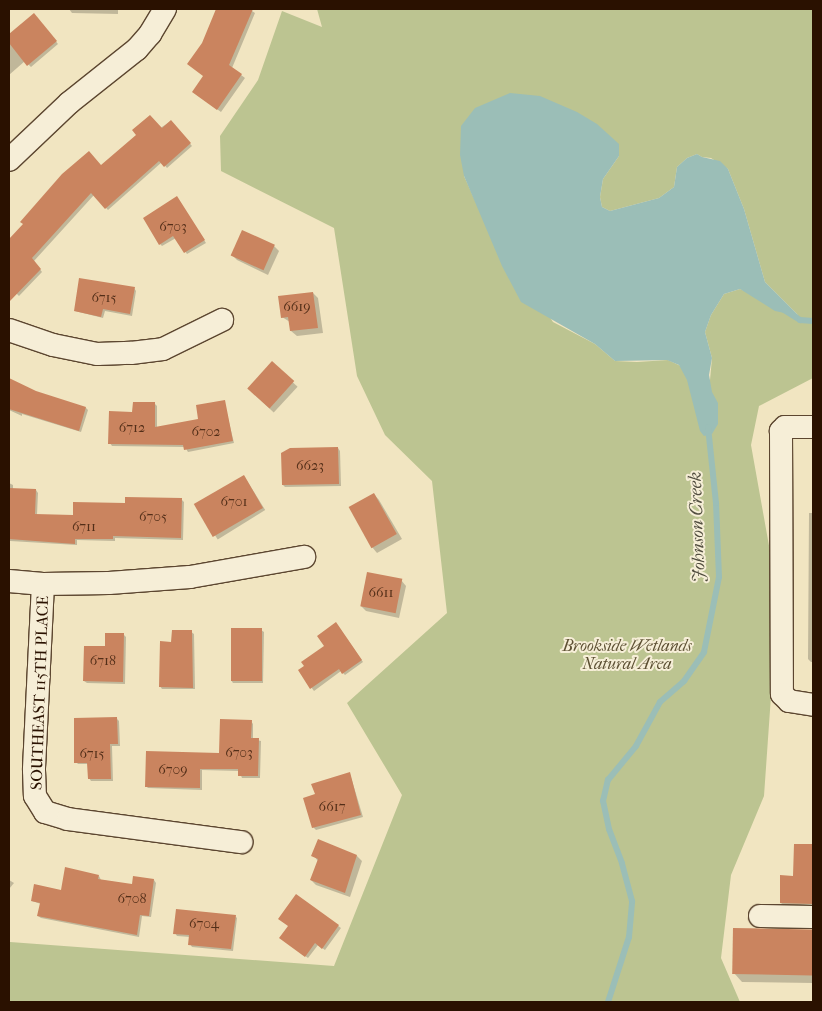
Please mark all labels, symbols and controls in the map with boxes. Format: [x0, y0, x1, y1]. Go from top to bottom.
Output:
house number: 6703 [159, 219, 187, 235]
house number: 6715 [91, 290, 117, 306]
house number: 6619 [283, 299, 311, 315]
house number: 6712 [119, 420, 145, 436]
house number: 6702 [191, 424, 221, 440]
house number: 6623 [296, 458, 324, 474]
water label: Johnson Creek [685, 471, 711, 583]
house number: 6701 [221, 494, 247, 510]
house number: 6705 [139, 509, 167, 525]
house number: 6711 [72, 519, 96, 535]
house number: 6611 [368, 585, 394, 601]
street label: SOUTHEAST 115TH PLACE [27, 596, 53, 790]
park label: Brookside Wetlands Natural Area [562, 636, 692, 674]
house number: 6718 [90, 653, 116, 669]
house number: 6703 [225, 745, 253, 761]
house number: 6715 [79, 746, 105, 762]
house number: 6709 [158, 762, 188, 778]
house number: 6617 [319, 799, 345, 815]
house number: 6708 [118, 891, 146, 907]
house number: 6704 [189, 916, 219, 932]

